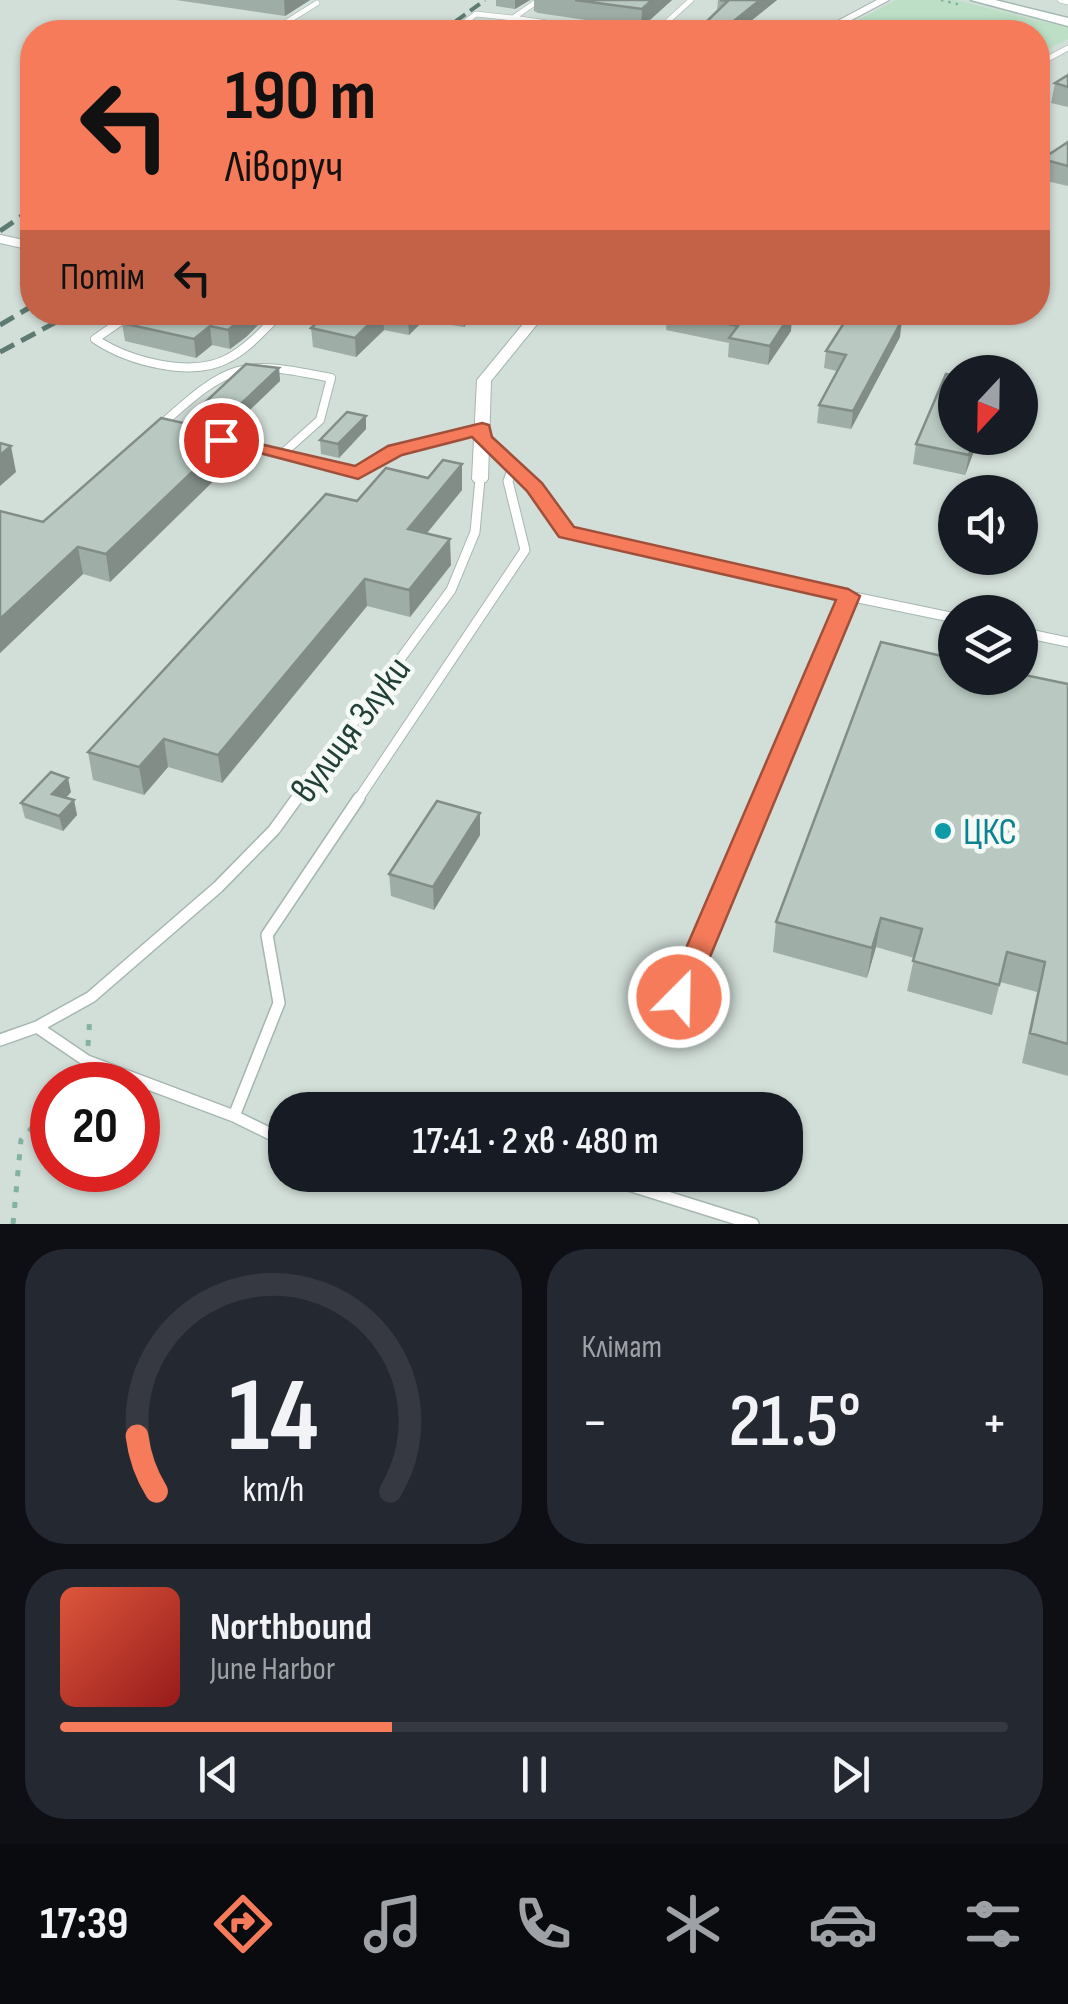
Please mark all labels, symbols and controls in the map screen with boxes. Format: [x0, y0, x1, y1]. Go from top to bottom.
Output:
text: 190 m [225, 55, 376, 139]
icon: left [60, 60, 190, 190]
text: Ліворуч [225, 140, 343, 195]
icon: left [165, 250, 220, 305]
text: Потім [60, 255, 145, 300]
north arrow [938, 355, 1038, 455]
map controls [938, 355, 1038, 695]
pin [179, 398, 264, 483]
icon: arrive [194, 413, 249, 468]
button: sound [938, 475, 1038, 575]
button: layers [938, 595, 1038, 695]
street label: вулиця Злуки [282, 648, 421, 812]
place label: ЦКС [963, 810, 1017, 855]
marker: ЦКС [932, 820, 954, 842]
position arrow [627, 945, 731, 1049]
speed limit sign: 20 [30, 1062, 160, 1192]
text: 17:41 · 2 хв · 480 m [412, 1119, 659, 1164]
text: Клімат [582, 1328, 662, 1367]
text: 14 [228, 1355, 318, 1480]
text: 21.5° [728, 1377, 861, 1468]
text: − [582, 1390, 608, 1457]
text: + [981, 1390, 1008, 1457]
text: km/h [242, 1469, 304, 1512]
text: Northbound [210, 1605, 372, 1650]
text: June Harbor [210, 1650, 335, 1689]
icon: previous [191, 1747, 246, 1802]
icon: pause [507, 1747, 562, 1802]
icon: next [823, 1747, 878, 1802]
icon: directions [208, 1889, 278, 1959]
icon: music [358, 1889, 428, 1959]
icon: phone [508, 1889, 578, 1959]
icon: climate [658, 1889, 728, 1959]
icon: car [808, 1889, 878, 1959]
icon: filters [958, 1889, 1028, 1959]
text: 17:39 [40, 1897, 128, 1952]

